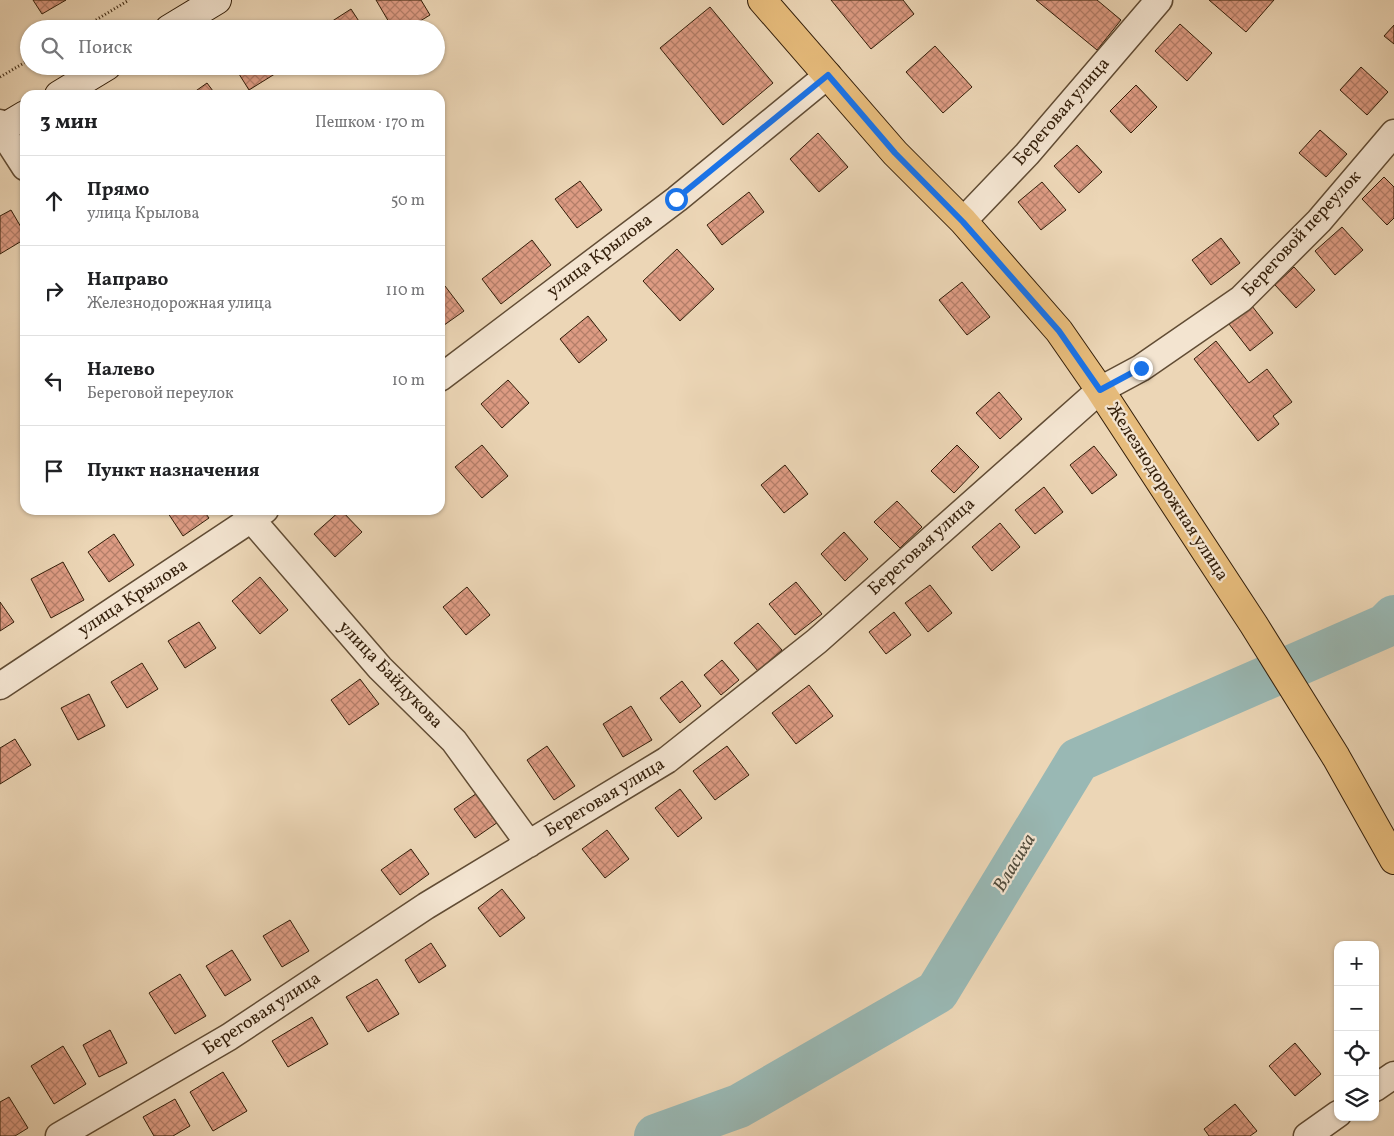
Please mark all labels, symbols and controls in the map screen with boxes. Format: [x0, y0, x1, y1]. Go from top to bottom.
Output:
search box [20, 20, 445, 75]
icon: search [38, 34, 66, 62]
text: Поиск [78, 35, 132, 61]
street label: Береговая улица [1008, 52, 1116, 172]
text: 3 мин [40, 108, 98, 137]
text: Пешком · 170 m [315, 112, 425, 134]
street label: Береговой переулок [1237, 165, 1368, 303]
text: Прямо [87, 177, 149, 203]
icon: ahead [40, 187, 68, 215]
route start [665, 188, 688, 211]
text: 50 m [391, 190, 425, 212]
text: улица Крылова [87, 203, 199, 225]
street label: улица Крылова [542, 208, 658, 304]
text: Направо [87, 267, 169, 293]
icon: right [40, 277, 68, 305]
text: 110 m [386, 280, 425, 302]
text: Железнодорожная улица [87, 293, 272, 315]
text: Налево [87, 357, 155, 383]
route end [1130, 357, 1153, 380]
icon: left [40, 367, 68, 395]
text: 10 m [392, 370, 425, 392]
text: Береговой переулок [87, 383, 234, 405]
street label: Железнодорожная улица [1100, 398, 1234, 586]
icon: arrive [40, 457, 68, 485]
text: Пункт назначения [87, 458, 260, 484]
street label: Береговая улица [863, 492, 981, 602]
street label: улица Крылова [73, 553, 193, 643]
street label: улица Байдукова [332, 615, 448, 735]
street label: Береговая улица [540, 752, 670, 844]
water label: Власиха [987, 829, 1043, 897]
map controls [1334, 941, 1379, 1121]
button: + [1334, 941, 1379, 986]
street label: Береговая улица [198, 966, 326, 1062]
button: − [1334, 986, 1379, 1031]
button: locate [1334, 1031, 1379, 1076]
button: layers [1334, 1076, 1379, 1121]

